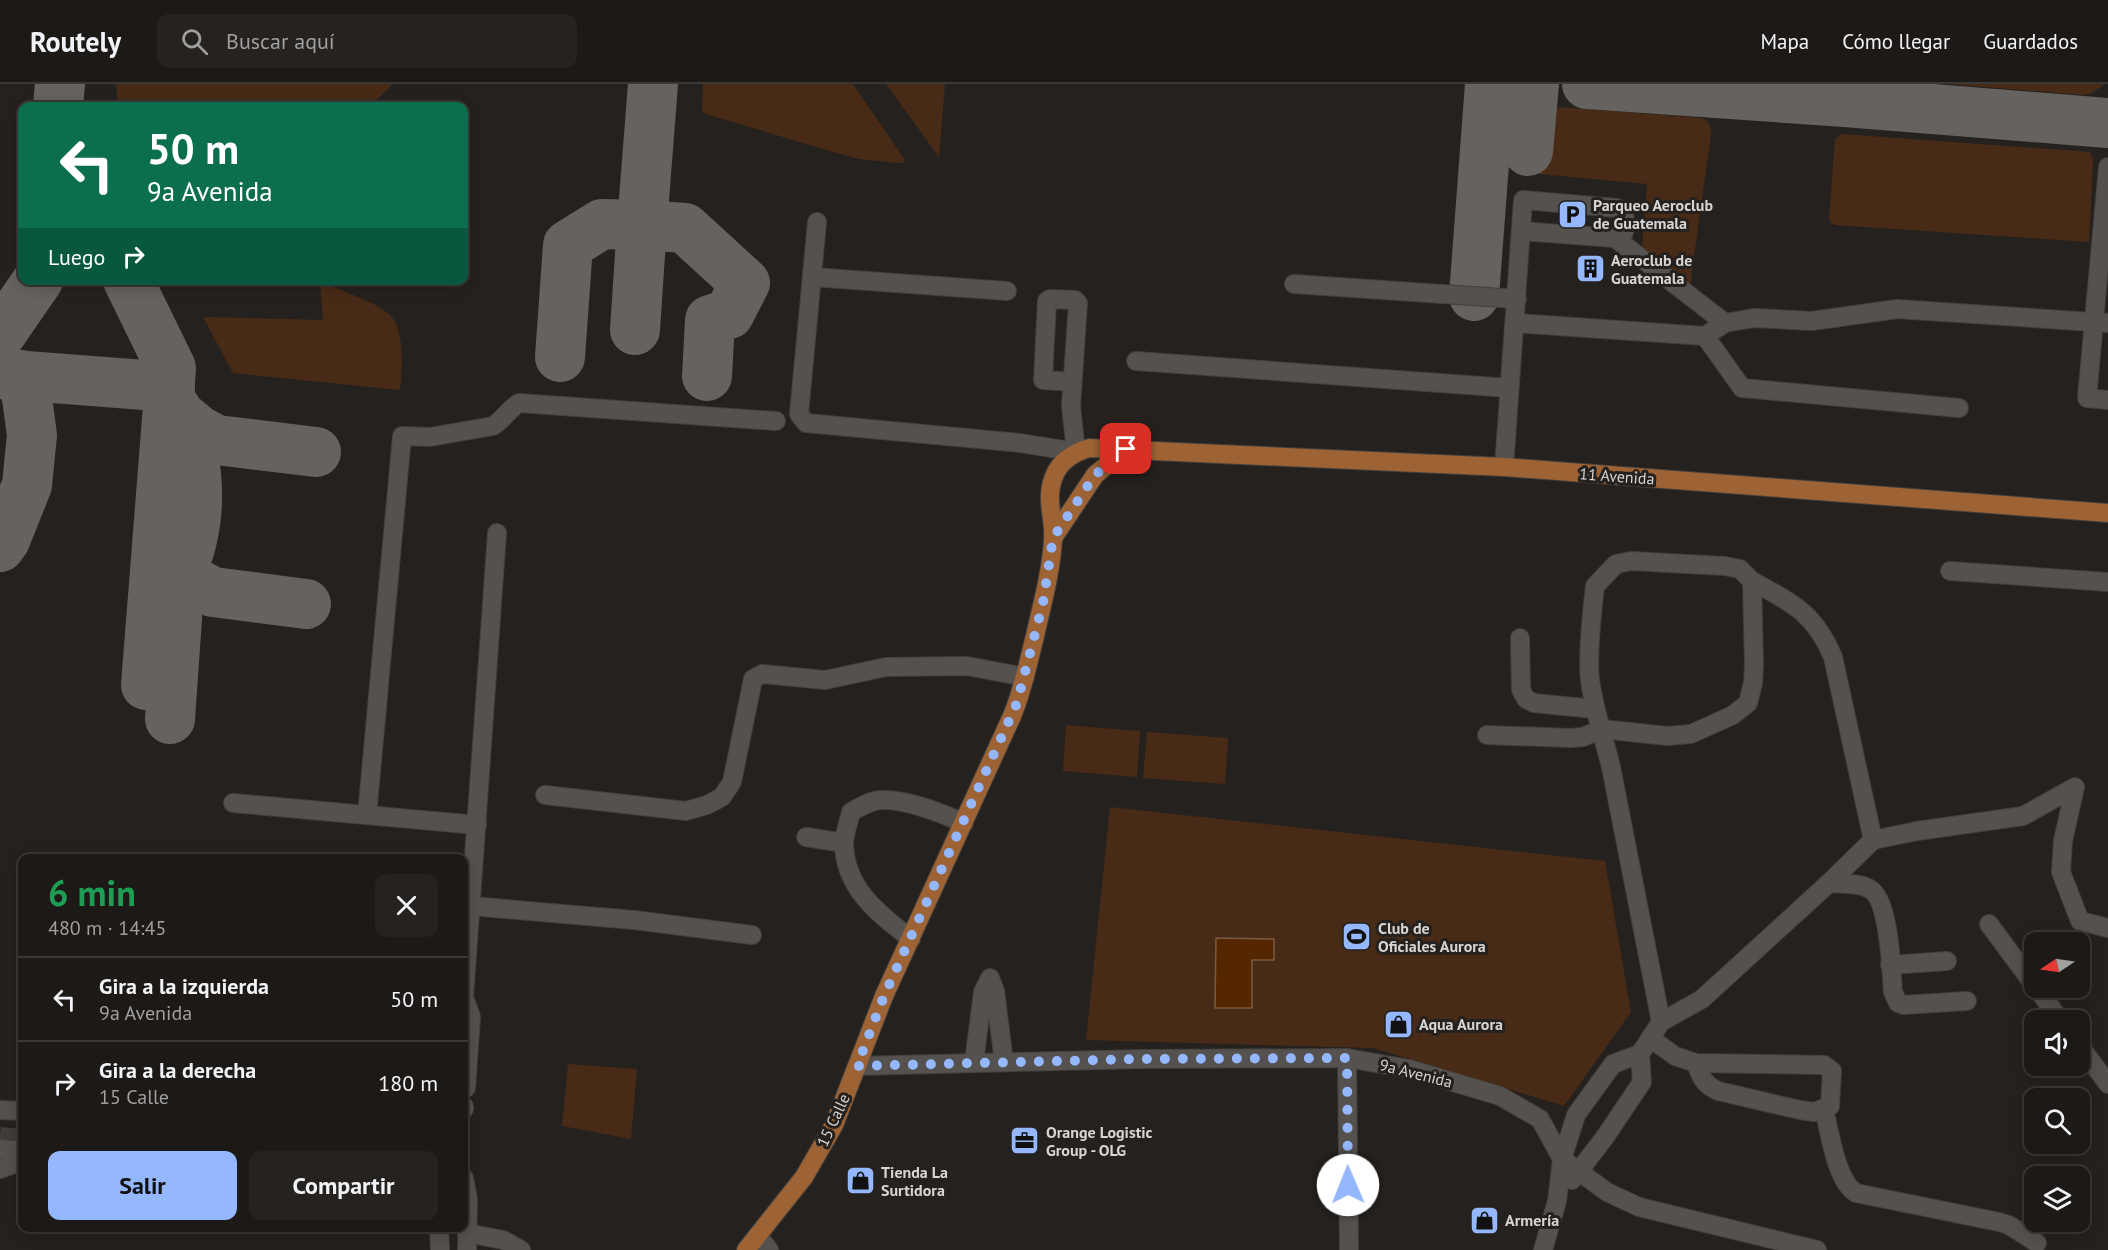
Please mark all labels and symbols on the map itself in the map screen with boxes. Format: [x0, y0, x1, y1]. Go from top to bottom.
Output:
place label: Parqueo Aeroclub de Guatemala [1593, 195, 1713, 233]
parking icon: Parqueo Aeroclub de Guatemala [1556, 198, 1588, 230]
place label: Aeroclub de Guatemala [1611, 250, 1692, 288]
building icon: Aeroclub de Guatemala [1574, 253, 1606, 285]
pin [1100, 423, 1151, 474]
street label: 11 Avenida [1579, 463, 1655, 489]
place label: Club de Oficiales Aurora [1378, 918, 1486, 956]
sports icon: Club de Oficiales Aurora [1341, 921, 1373, 953]
north arrow [2024, 932, 2090, 998]
shop icon: Aqua Aurora [1382, 1008, 1414, 1040]
place label: Aqua Aurora [1419, 1014, 1503, 1034]
street label: 9a Avenida [1377, 1054, 1455, 1092]
street label: 15 Calle [812, 1090, 854, 1150]
place label: Orange Logistic Group - OLG [1046, 1122, 1153, 1160]
office icon: Orange Logistic Group - OLG [1009, 1125, 1041, 1157]
position arrow [1316, 1153, 1380, 1217]
place label: Tienda La Surtidora [881, 1162, 948, 1200]
shop icon: Tienda La Surtidora [844, 1165, 876, 1197]
shop icon: Armería [1468, 1204, 1500, 1236]
place label: Armería [1505, 1210, 1559, 1230]

